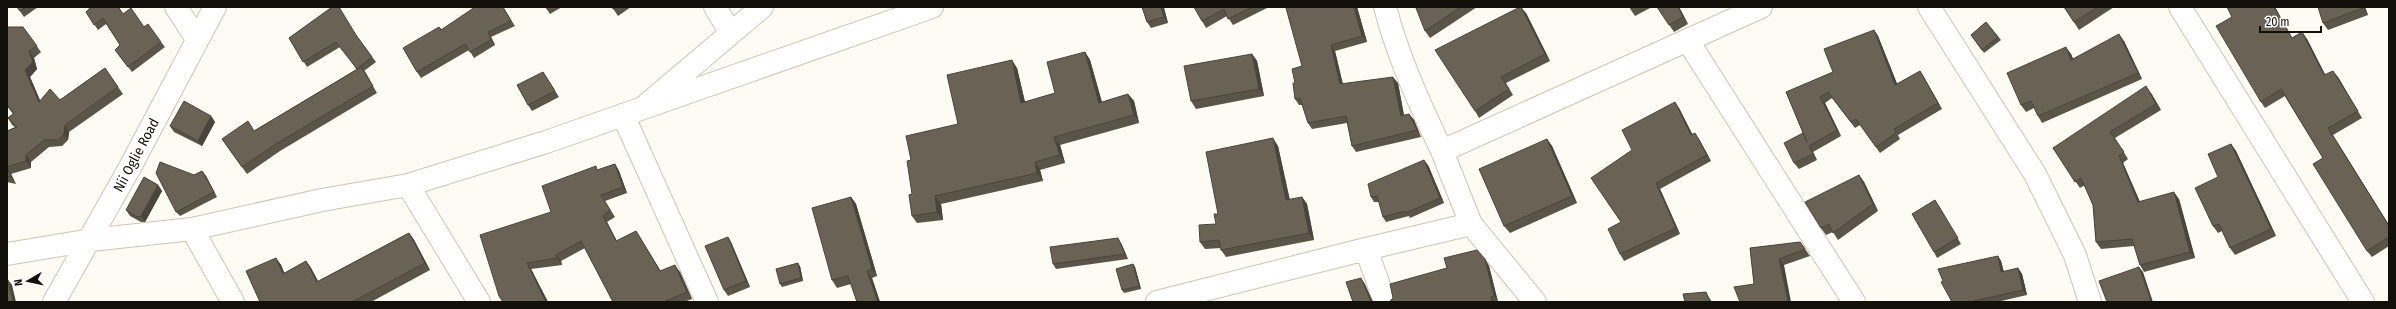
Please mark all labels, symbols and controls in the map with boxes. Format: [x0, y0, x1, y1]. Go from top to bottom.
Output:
scale bar [2260, 8, 2321, 34]
text: 20 m [2266, 15, 2290, 29]
street label: Nii Oglie Road [110, 116, 163, 195]
north arrow [8, 261, 48, 301]
text: N [12, 278, 26, 287]

